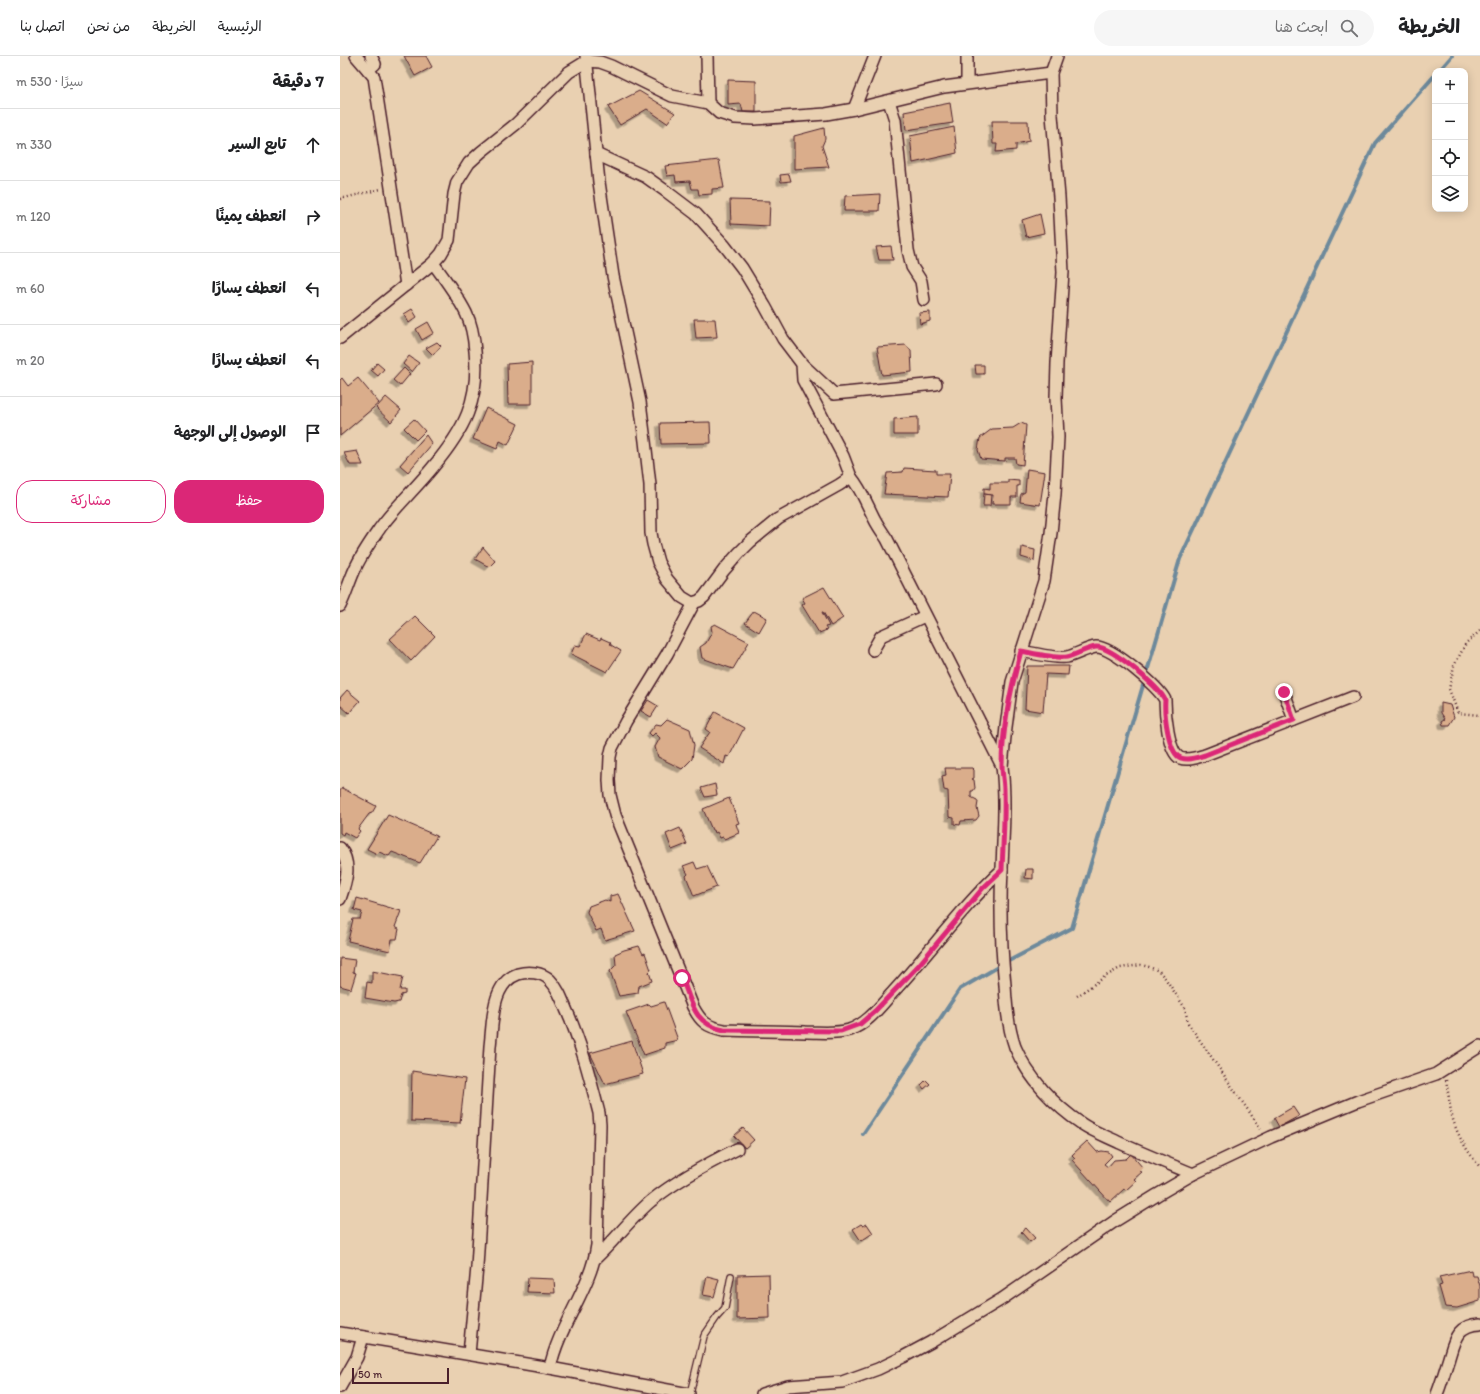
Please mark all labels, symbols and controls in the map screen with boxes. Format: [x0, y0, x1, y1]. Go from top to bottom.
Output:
search box [1094, 10, 1374, 46]
text: الخريطة [1398, 15, 1460, 38]
icon: search [1338, 17, 1360, 39]
text: اتصل بنا [20, 18, 65, 35]
text: من نحن [87, 18, 130, 35]
text: الخريطة [152, 18, 196, 35]
text: الرئيسية [218, 18, 262, 35]
text: ابحث هنا [1275, 18, 1328, 36]
map controls [1432, 68, 1468, 212]
button: + [1432, 68, 1468, 104]
text: 7 دقيقة [273, 71, 324, 91]
text: سيرًا · 530 m [16, 74, 83, 89]
button: − [1432, 104, 1468, 140]
icon: ahead [302, 134, 324, 156]
text: تابع السير [229, 135, 286, 153]
text: 330 m [16, 137, 52, 152]
button: locate [1432, 140, 1468, 176]
button: layers [1432, 176, 1468, 212]
icon: right [302, 206, 324, 228]
text: انعطف يمينًا [216, 207, 286, 225]
text: 120 m [16, 209, 51, 224]
icon: left [302, 278, 324, 300]
text: انعطف يسارًا [212, 279, 286, 297]
text: 60 m [16, 281, 45, 296]
icon: left [302, 350, 324, 372]
text: انعطف يسارًا [212, 351, 286, 369]
text: 20 m [16, 353, 45, 368]
icon: arrive [302, 422, 324, 444]
text: الوصول إلى الوجهة [174, 423, 286, 441]
button: مشاركة [16, 480, 166, 523]
button: حفظ [174, 480, 324, 523]
route end [1275, 683, 1293, 701]
route start [673, 969, 691, 987]
scale bar [352, 1366, 449, 1385]
text: 50 m [358, 1368, 382, 1381]

